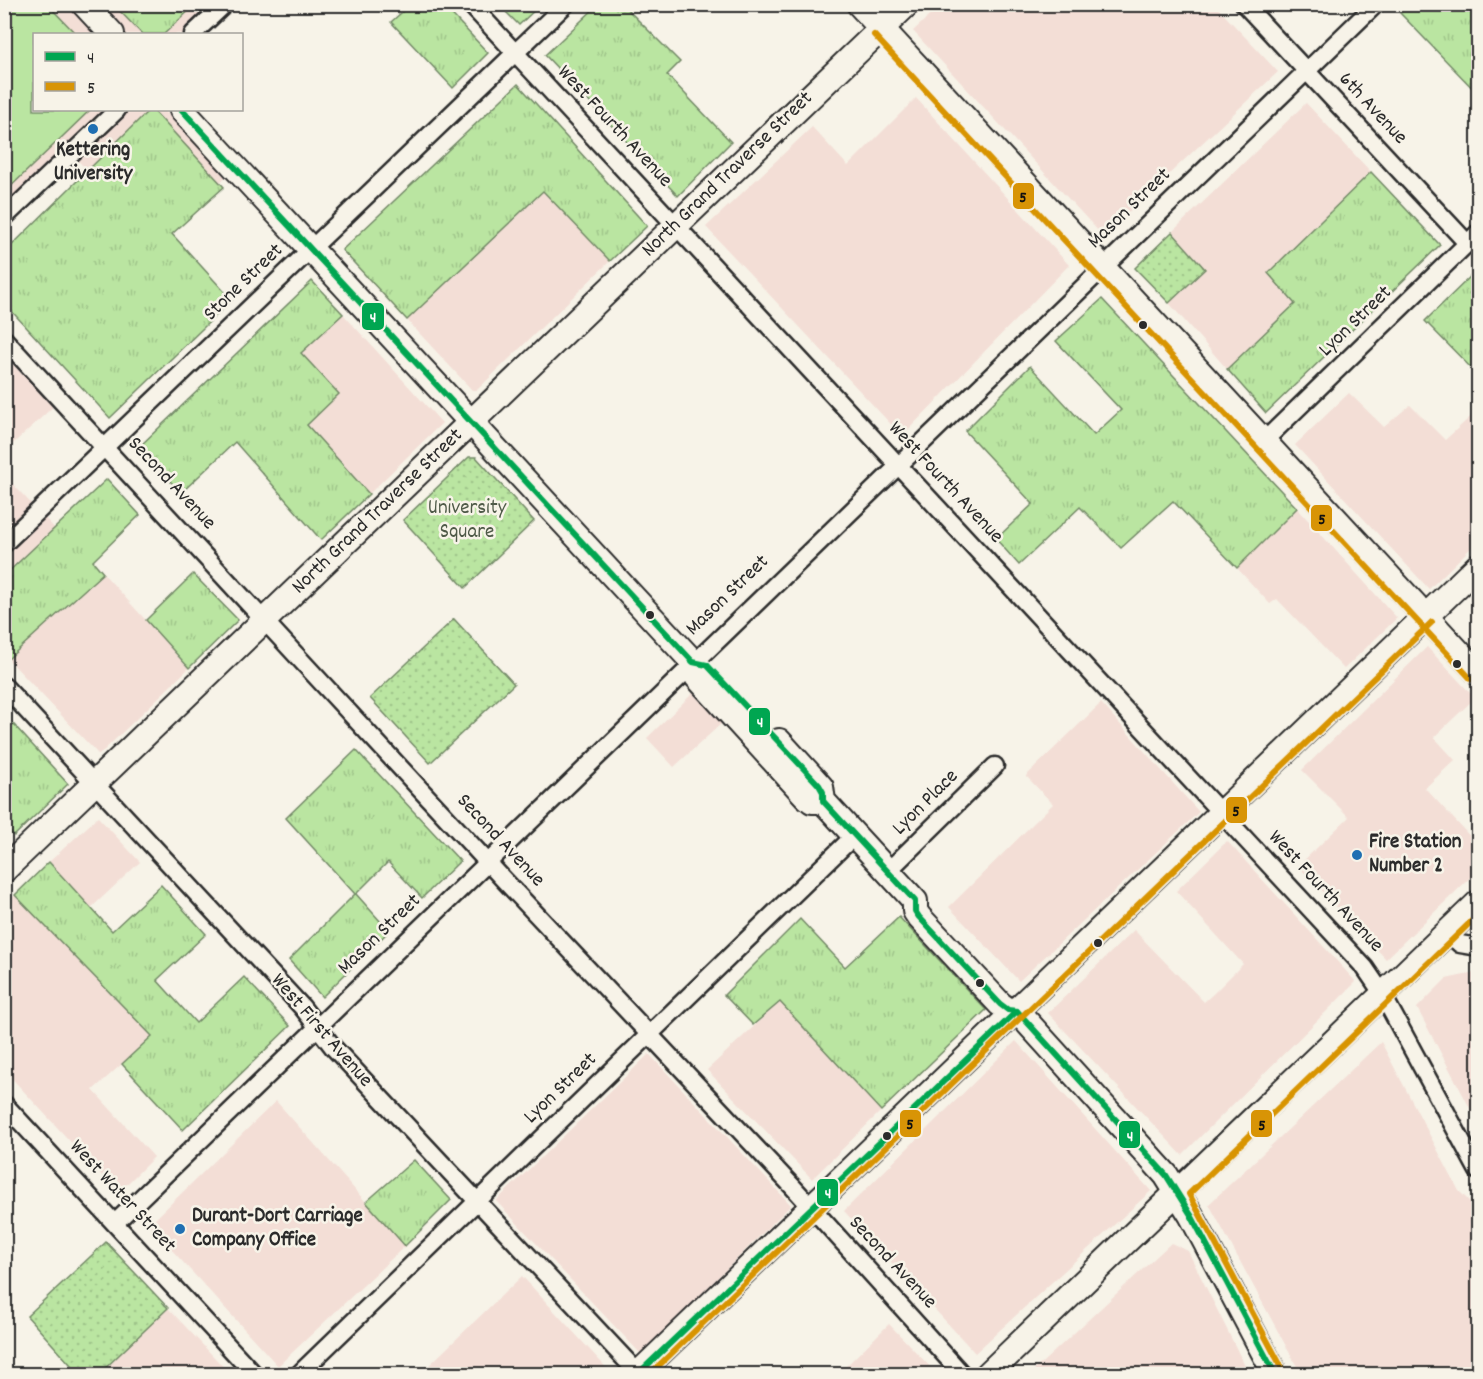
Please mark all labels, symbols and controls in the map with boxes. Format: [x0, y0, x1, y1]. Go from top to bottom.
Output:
legend [33, 33, 243, 111]
text: 4 [87, 47, 94, 72]
street label: West Fourth Avenue [549, 59, 679, 195]
street label: 6th Avenue [1330, 66, 1414, 152]
text: 5 [87, 77, 95, 102]
street label: North Grand Traverse Street [636, 85, 821, 265]
marker: Kettering University [86, 122, 100, 136]
place label: Kettering University [54, 136, 134, 190]
street label: Mason Street [1081, 161, 1179, 257]
line badge: 5 [1012, 182, 1035, 210]
text: 5 [1019, 187, 1027, 210]
street label: Stone Street [197, 237, 291, 329]
street label: Lyon Street [1312, 279, 1400, 365]
line badge: 4 [361, 302, 385, 331]
text: 4 [370, 307, 376, 330]
unlabelled marker [1137, 319, 1149, 331]
street label: West Fourth Avenue [880, 415, 1010, 551]
street label: North Grand Traverse Street [286, 422, 471, 602]
street label: Second Avenue [120, 431, 222, 537]
park label: University Square [428, 494, 507, 548]
line badge: 5 [1310, 504, 1333, 532]
text: 5 [1318, 509, 1326, 532]
street label: Mason Street [679, 548, 777, 644]
unlabelled marker [644, 609, 656, 621]
unlabelled marker [1451, 658, 1463, 670]
line badge: 4 [748, 707, 771, 736]
text: 4 [757, 712, 763, 735]
street label: Lyon Place [886, 763, 966, 843]
street label: Second Avenue [449, 788, 551, 894]
line badge: 5 [1225, 796, 1248, 824]
text: 5 [1232, 801, 1240, 824]
street label: West Fourth Avenue [1260, 824, 1390, 960]
place label: Fire Station Number 2 [1369, 828, 1462, 882]
marker: Fire Station Number 2 [1350, 848, 1364, 862]
street label: Mason Street [331, 887, 429, 983]
unlabelled marker [1092, 937, 1104, 949]
street label: West First Avenue [263, 967, 379, 1095]
unlabelled marker [974, 977, 986, 989]
street label: Lyon Street [517, 1046, 605, 1132]
line badge: 5 [899, 1109, 922, 1138]
line badge: 5 [1250, 1109, 1273, 1138]
text: 5 [906, 1114, 914, 1137]
text: 5 [1258, 1115, 1266, 1138]
line badge: 4 [1118, 1120, 1141, 1149]
text: 4 [1127, 1126, 1133, 1149]
unlabelled marker [881, 1130, 893, 1142]
street label: West Water Street [62, 1134, 183, 1261]
line badge: 4 [816, 1178, 839, 1207]
text: 4 [825, 1183, 831, 1206]
place label: Durant-Dort Carriage Company Office [192, 1202, 363, 1256]
street label: Second Avenue [841, 1210, 943, 1316]
marker: Durant-Dort Carriage Company Office [173, 1222, 187, 1236]

